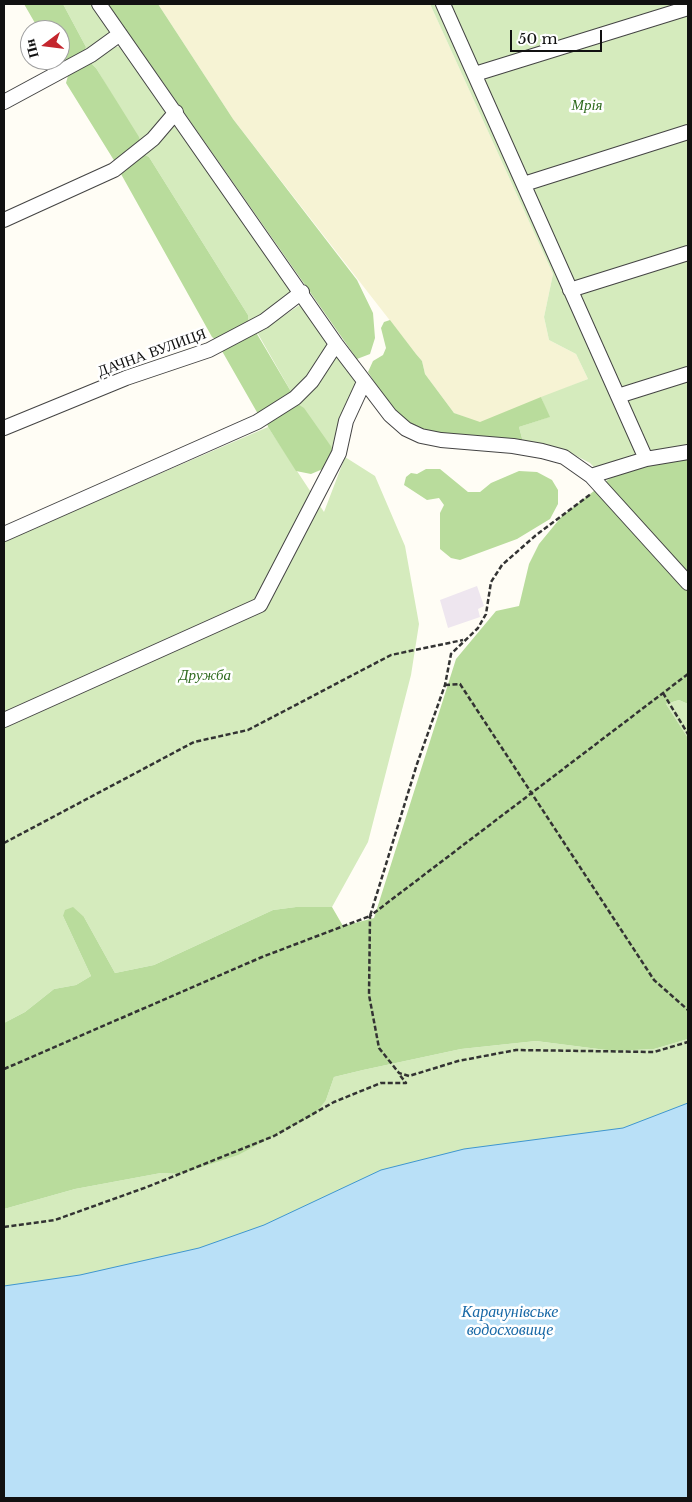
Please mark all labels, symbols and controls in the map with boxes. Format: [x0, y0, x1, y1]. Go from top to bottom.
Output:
north arrow [20, 20, 70, 70]
scale bar [512, 20, 604, 52]
text: 50 m [518, 29, 558, 48]
text: Пн [20, 37, 43, 60]
park label: Мрія [571, 97, 603, 115]
street label: ДАЧНА ВУЛИЦЯ [95, 325, 209, 381]
park label: Дружба [179, 667, 231, 685]
water label: Карачунівське водосховище [462, 1302, 558, 1340]

